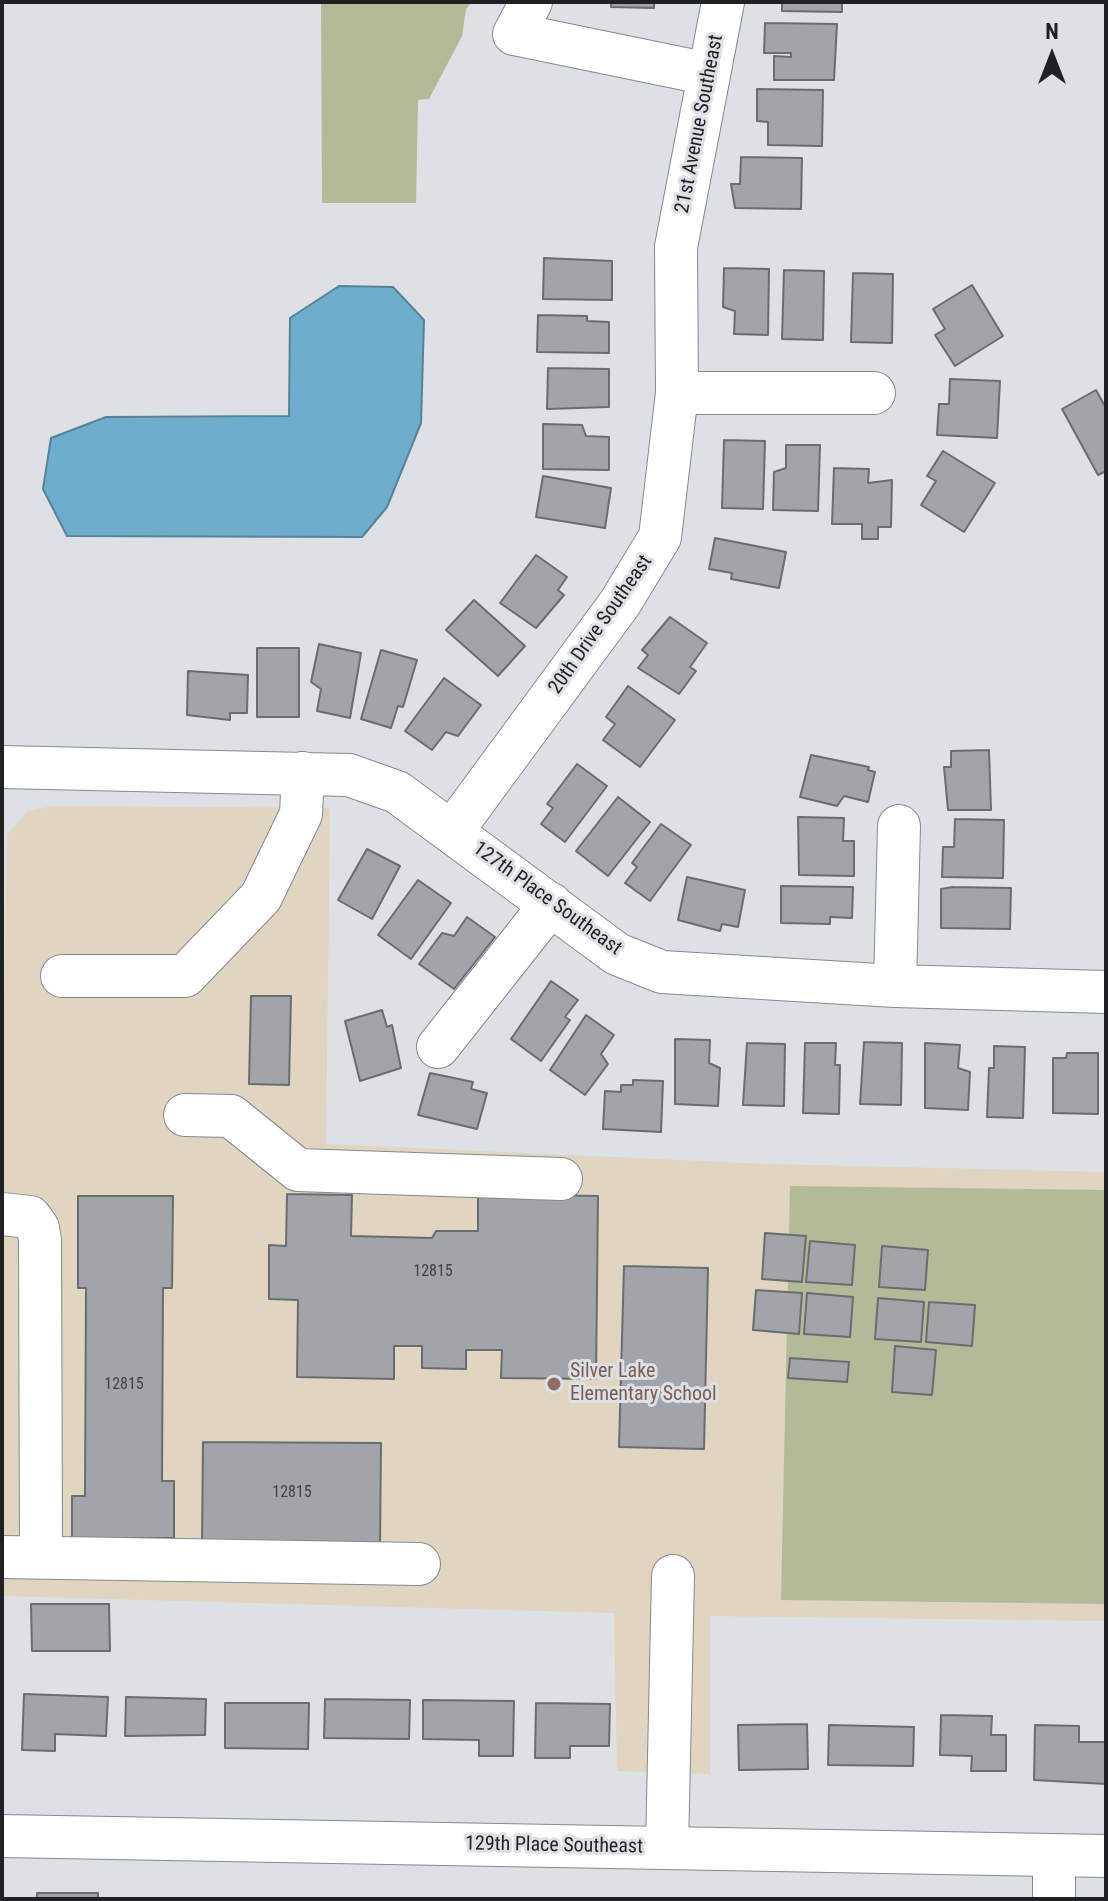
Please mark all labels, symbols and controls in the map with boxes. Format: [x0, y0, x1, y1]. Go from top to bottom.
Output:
north arrow [1012, 16, 1092, 96]
text: N [1045, 19, 1059, 44]
street label: 21st Avenue Southeast [671, 33, 729, 215]
street label: 20th Drive Southeast [544, 551, 658, 699]
street label: 127th Place Southeast [468, 837, 626, 961]
house number: 12815 [413, 1262, 453, 1282]
place label: Silver Lake Elementary School [570, 1360, 717, 1407]
house number: 12815 [104, 1375, 144, 1395]
marker: Silver Lake Elementary School [545, 1375, 563, 1393]
house number: 12815 [272, 1483, 312, 1503]
street label: 129th Place Southeast [465, 1832, 643, 1860]

